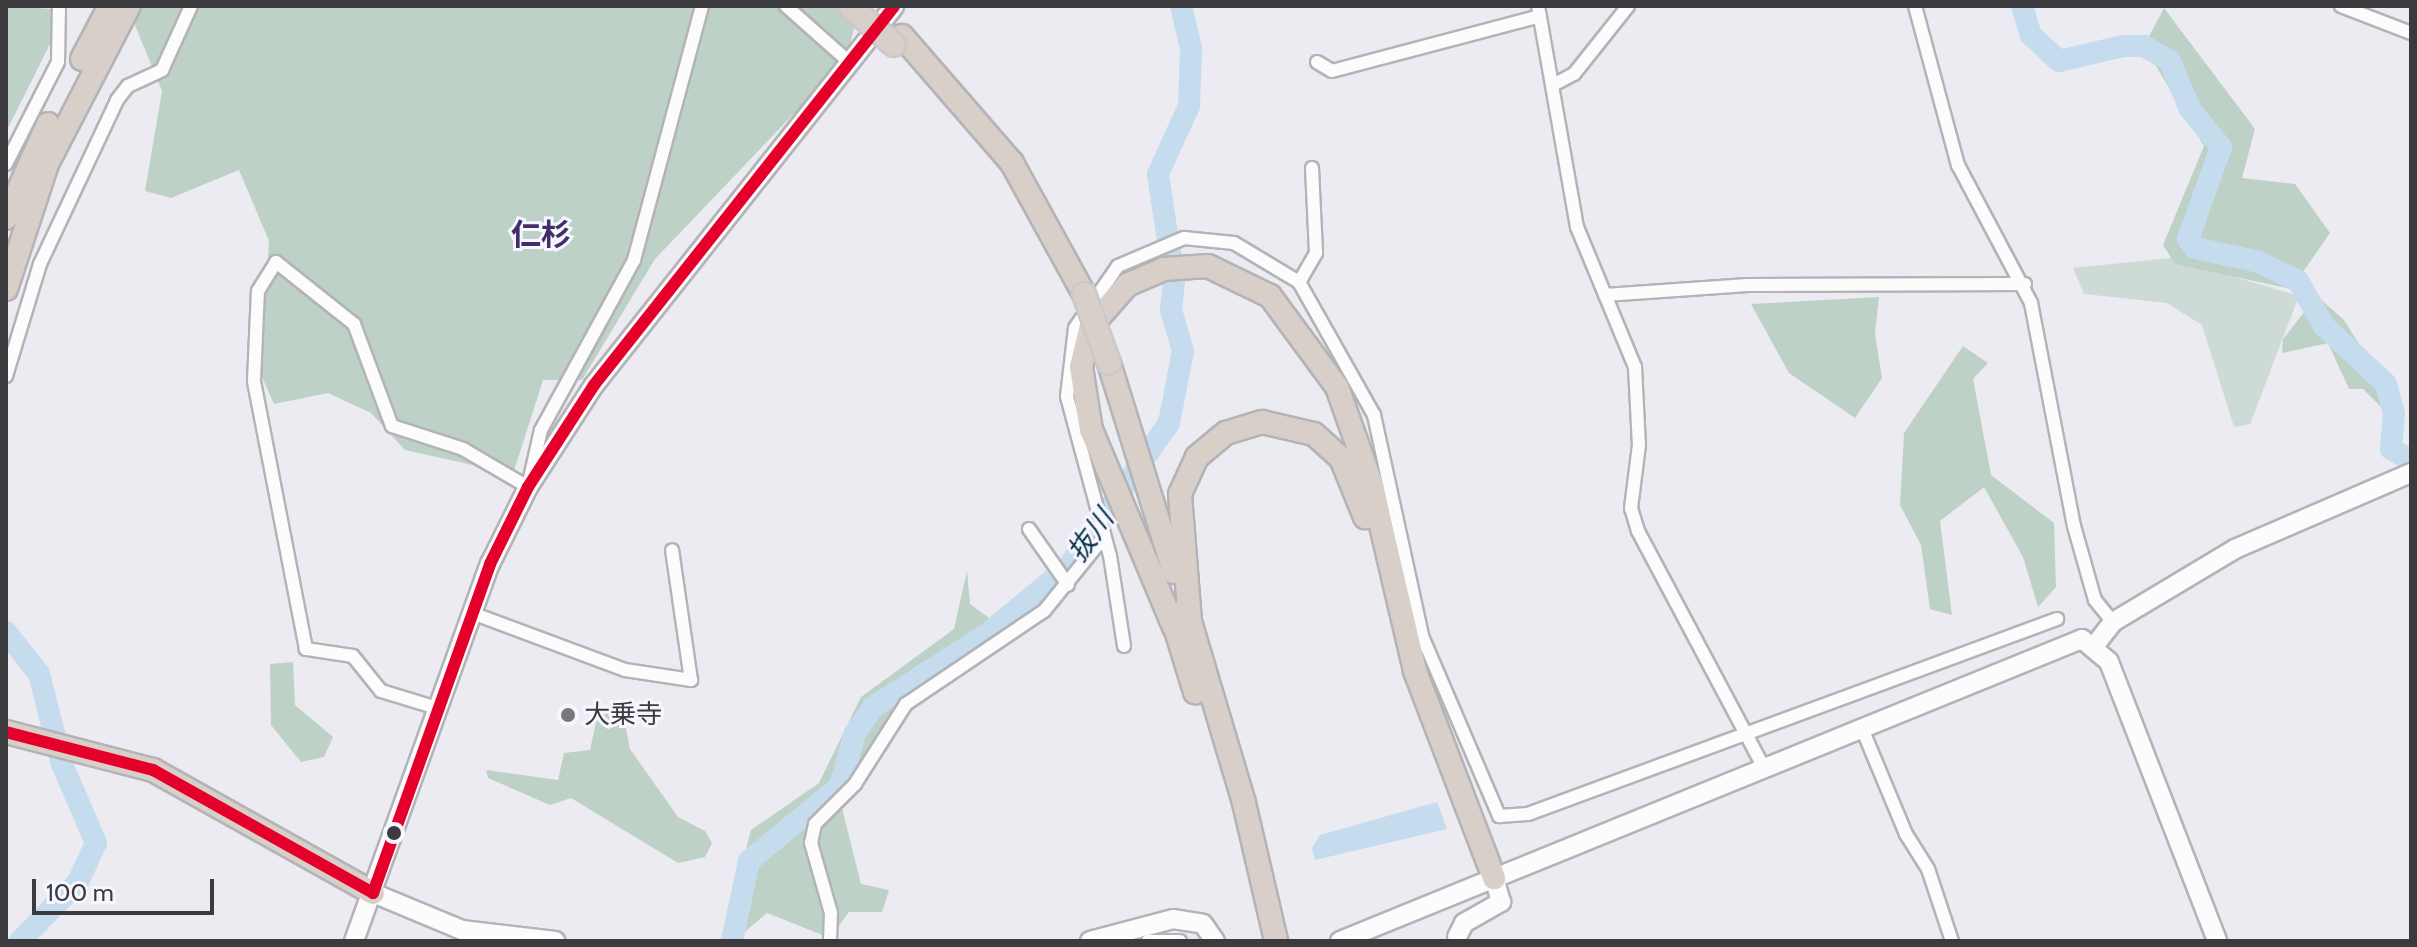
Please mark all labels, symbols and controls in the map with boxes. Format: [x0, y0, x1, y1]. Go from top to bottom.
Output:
district label: 仁杉 [511, 217, 571, 253]
water label: 抜川 [1060, 502, 1120, 568]
place label: 大乗寺 [584, 699, 662, 731]
marker: 大乗寺 [559, 706, 577, 724]
unlabelled marker [386, 825, 402, 841]
scale bar [36, 863, 218, 913]
text: 100 m [46, 878, 114, 907]

